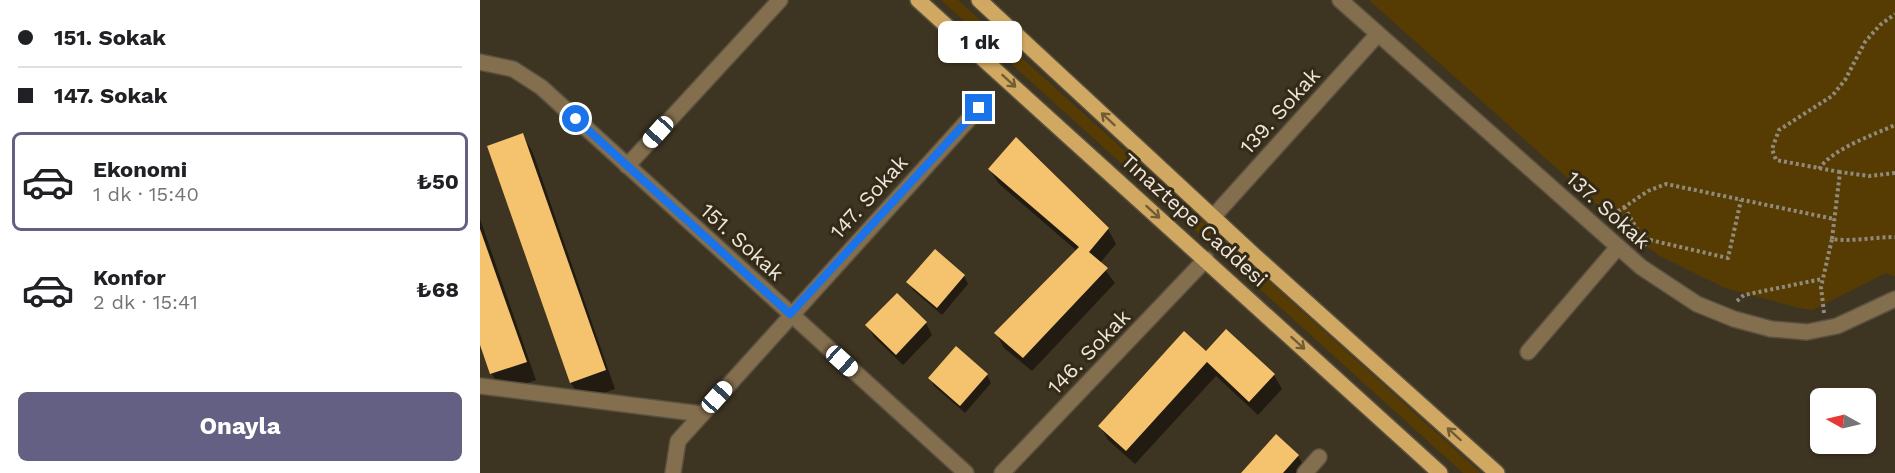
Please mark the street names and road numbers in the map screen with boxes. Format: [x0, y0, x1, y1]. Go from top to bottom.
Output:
street label: 139. Sokak [1234, 62, 1325, 159]
street label: Tınaztepe Caddesi [1116, 148, 1272, 292]
street label: 147. Sokak [825, 150, 913, 244]
street label: 137. Sokak [1561, 166, 1655, 254]
street label: 151. Sokak [696, 198, 789, 285]
street label: 146. Sokak [1042, 304, 1135, 399]

